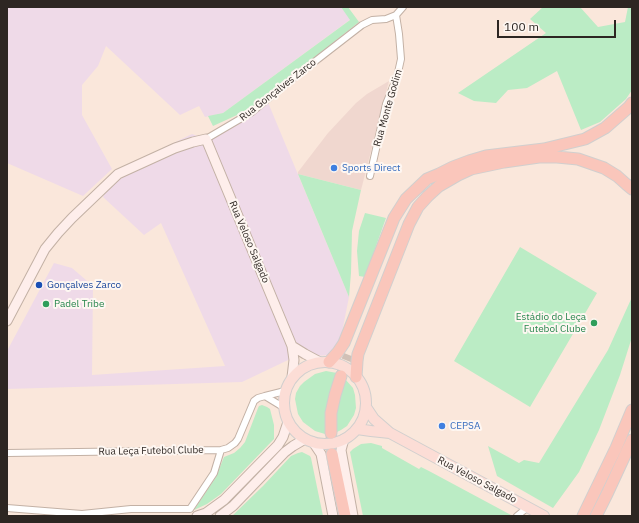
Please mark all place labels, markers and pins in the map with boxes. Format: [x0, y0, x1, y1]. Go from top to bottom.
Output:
place label: Sports Direct [342, 162, 401, 174]
marker: Sports Direct [329, 163, 339, 173]
place label: Gonçalves Zarco [47, 279, 121, 291]
marker: Gonçalves Zarco [34, 280, 44, 290]
place label: Padel Tribe [54, 298, 104, 310]
marker: Padel Tribe [41, 299, 51, 309]
place label: Estádio do Leça Futebol Clube [516, 311, 586, 334]
marker: Estádio do Leça Futebol Clube [589, 318, 599, 328]
place label: CEPSA [450, 420, 480, 432]
marker: CEPSA [437, 421, 447, 431]

